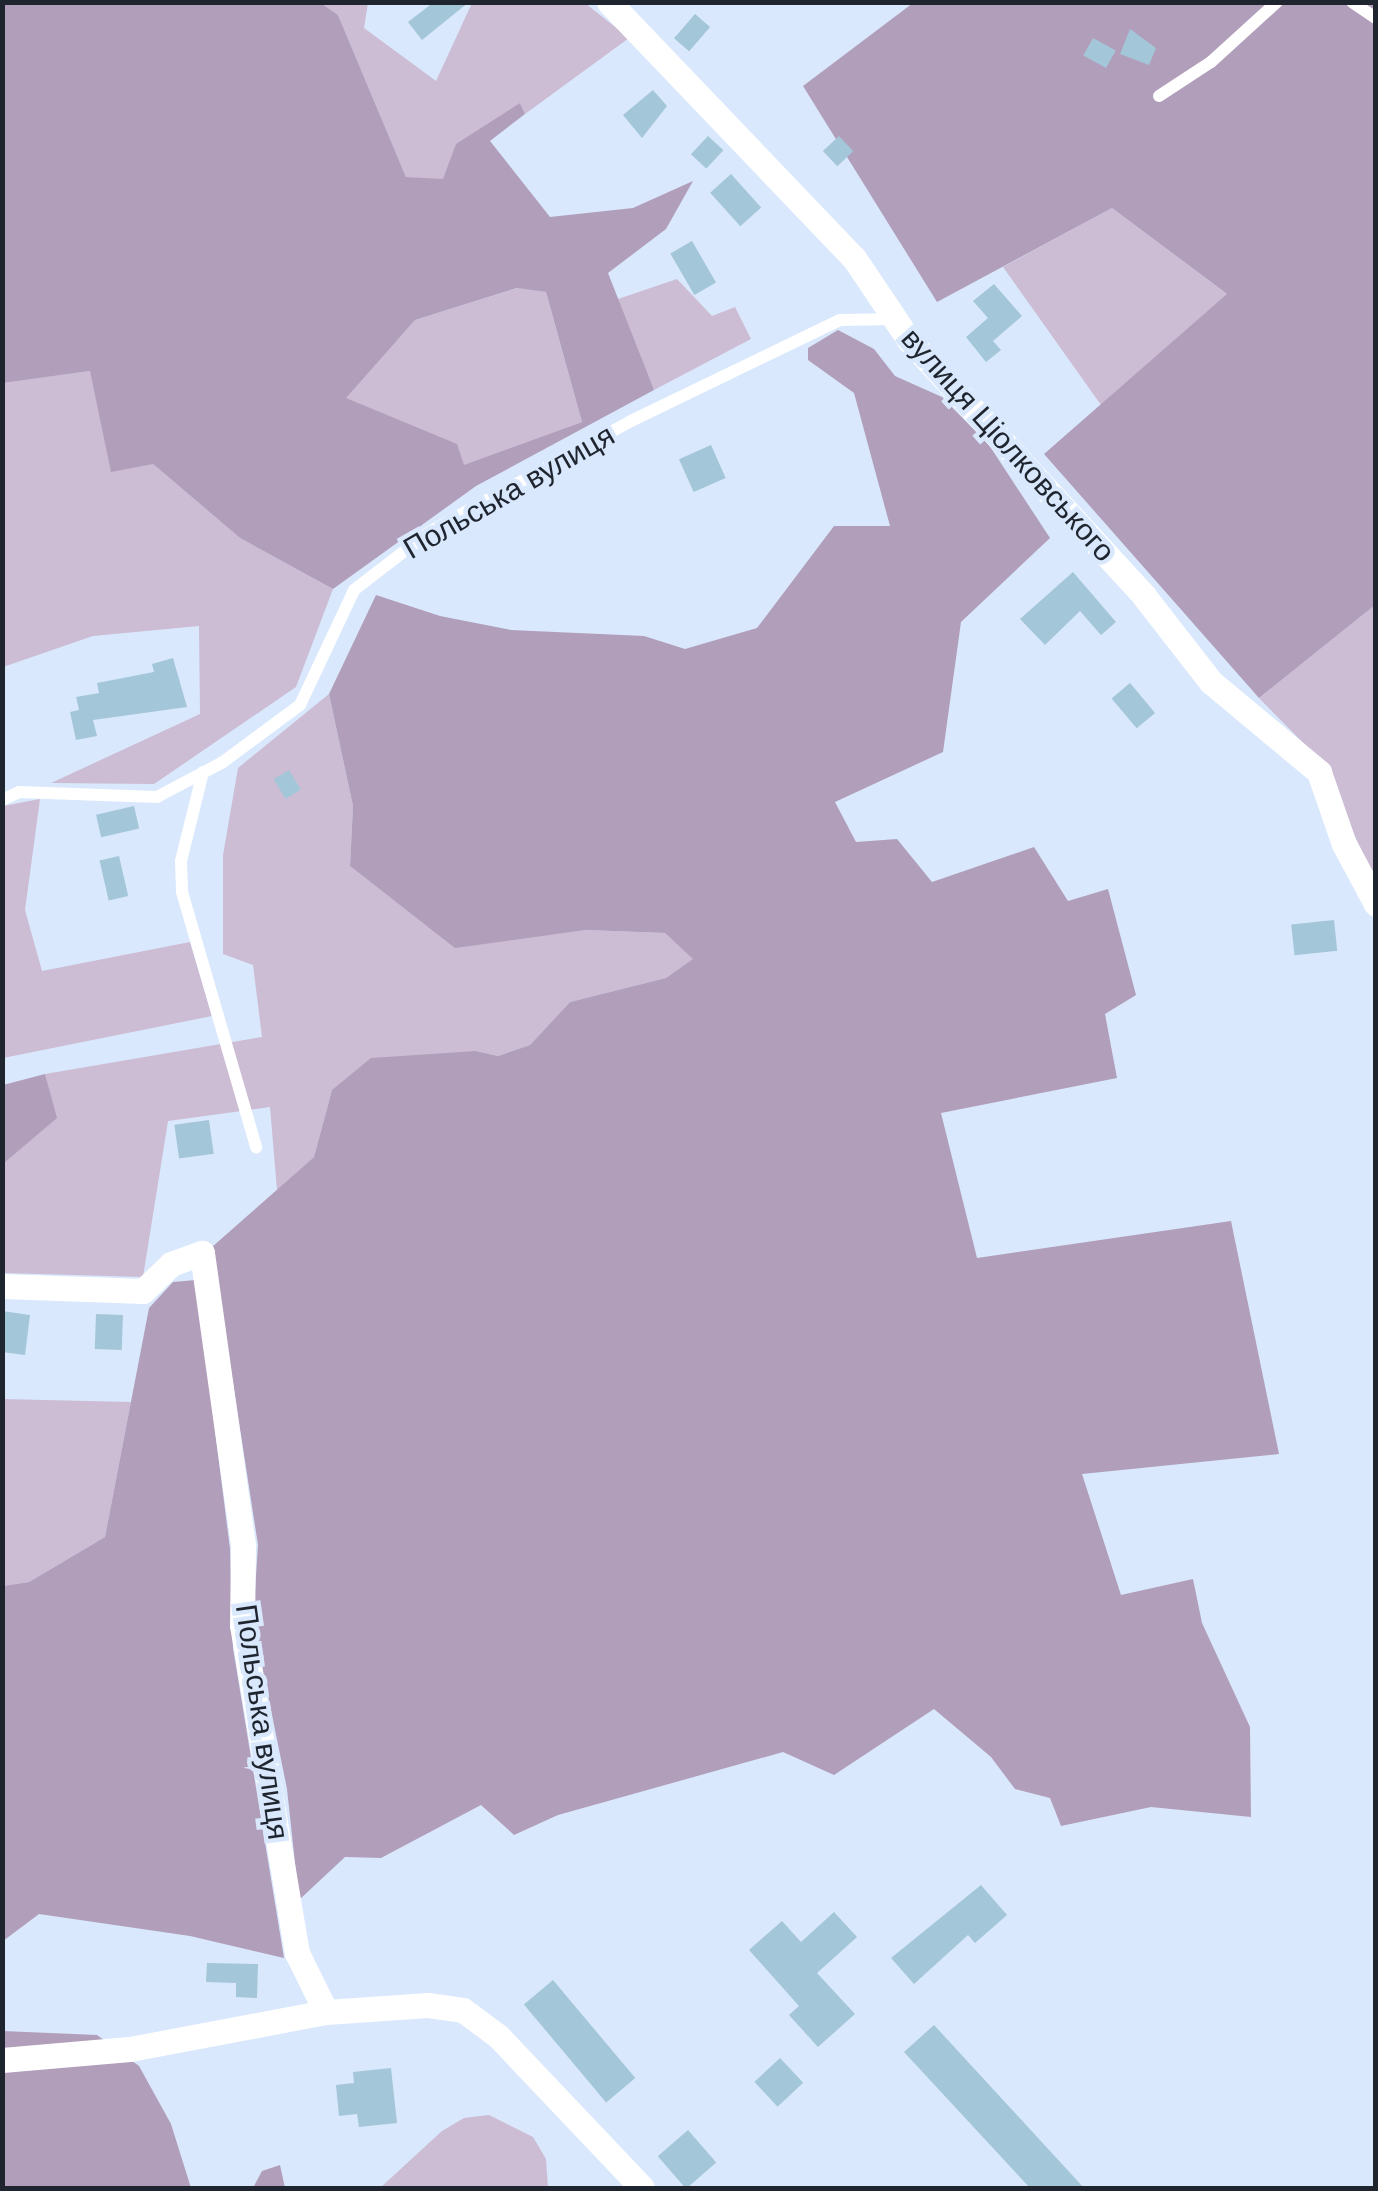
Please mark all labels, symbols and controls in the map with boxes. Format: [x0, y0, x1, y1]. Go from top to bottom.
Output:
street label: вулиця Ціолковського [894, 321, 1122, 569]
street label: Польська вулиця [397, 417, 621, 567]
street label: Польська вулиця [228, 1602, 296, 1842]

